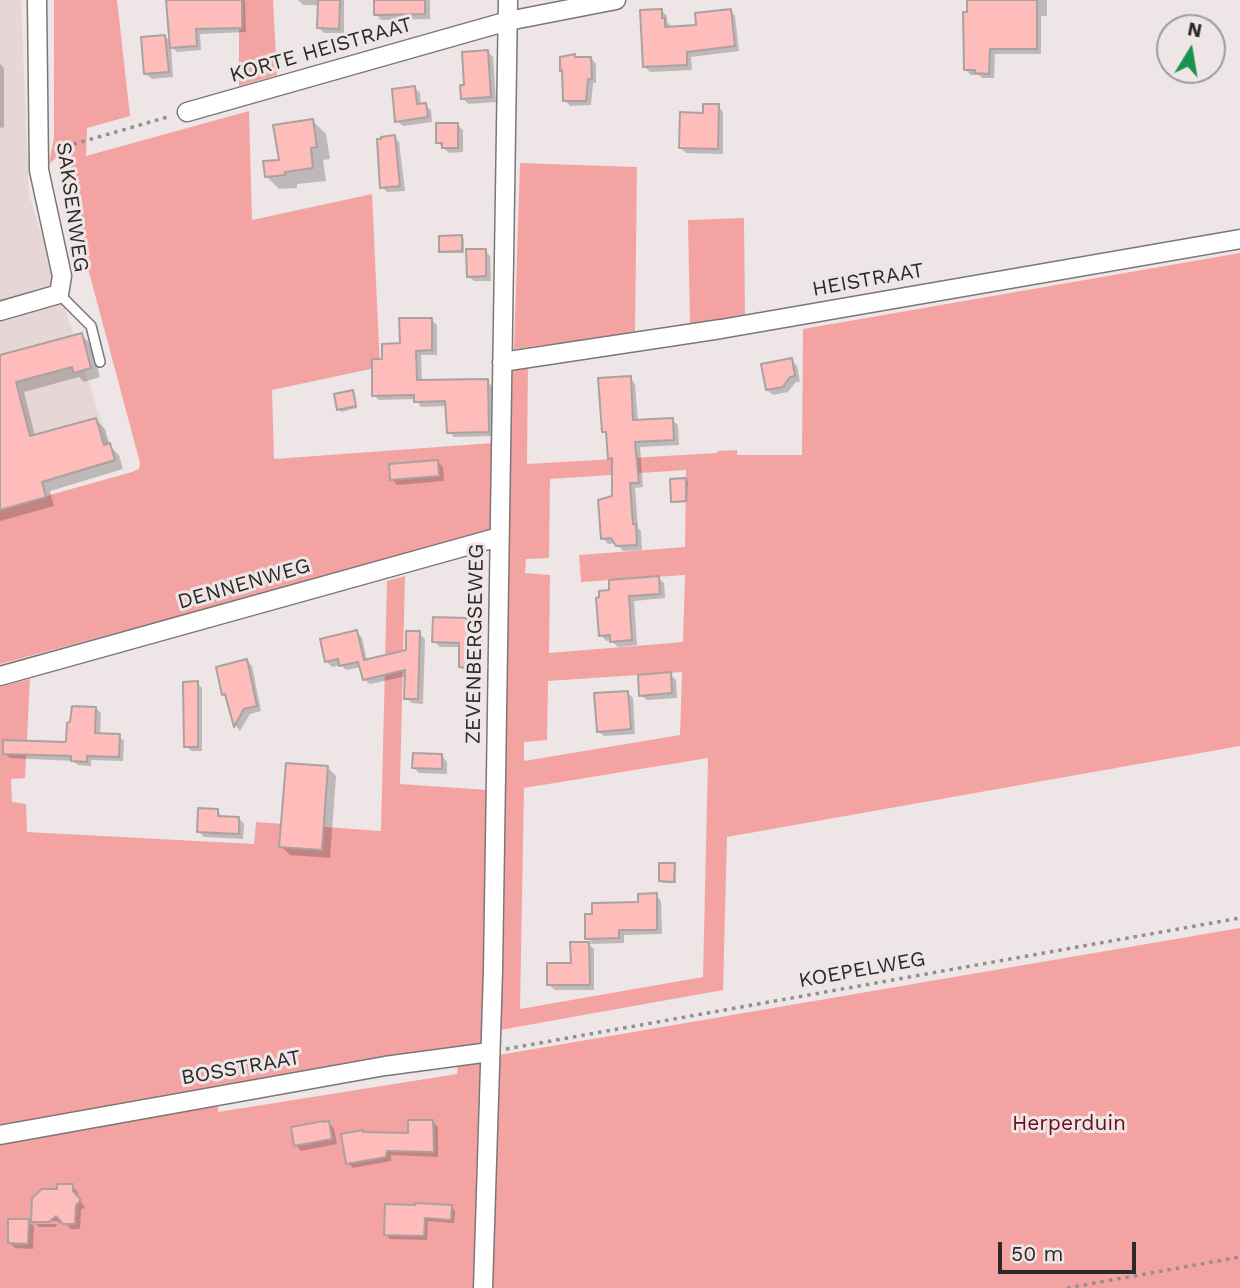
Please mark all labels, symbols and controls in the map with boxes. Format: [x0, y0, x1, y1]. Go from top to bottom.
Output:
street label: KORTE HEISTRAAT [227, 12, 415, 88]
north arrow [1156, 14, 1226, 84]
text: N [1186, 17, 1204, 42]
street label: SAKSENWEG [50, 140, 94, 274]
street label: HEISTRAAT [810, 258, 926, 302]
street label: ZEVENBERGSEWEG [461, 544, 489, 744]
street label: DENNENWEG [175, 553, 313, 615]
street label: KOEPELWEG [797, 946, 927, 994]
street label: BOSSTRAAT [179, 1045, 303, 1091]
park label: Herperduin [1012, 1111, 1126, 1137]
scale bar [1002, 1228, 1140, 1272]
text: 50 m [1011, 1241, 1063, 1266]

